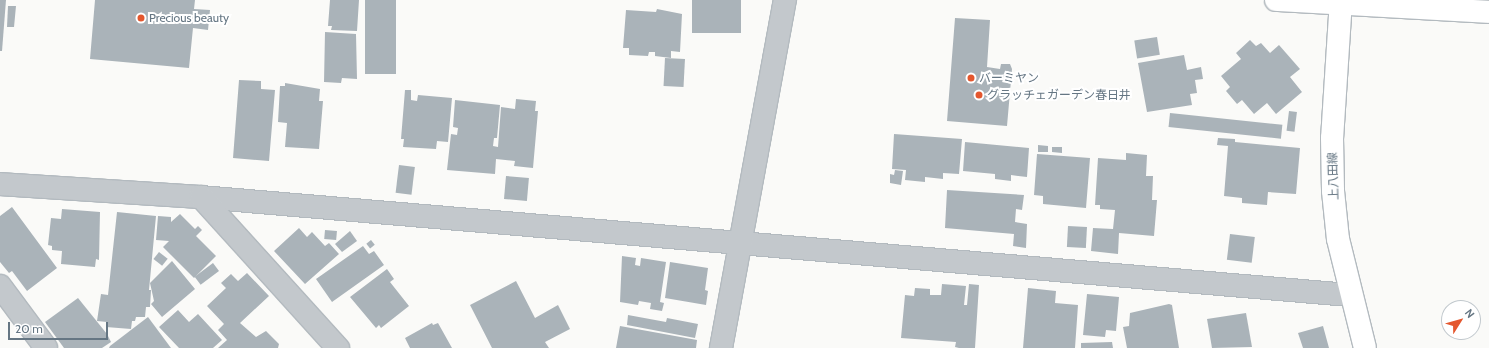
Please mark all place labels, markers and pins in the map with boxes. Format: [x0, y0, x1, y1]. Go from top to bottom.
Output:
place label: Precious beauty [149, 11, 229, 25]
marker: Precious beauty [136, 13, 146, 23]
place label: バーミヤン [979, 71, 1039, 85]
marker: バーミヤン [966, 73, 976, 83]
place label: グラッチェガーデン春日井 [987, 88, 1131, 102]
marker: グラッチェガーデン春日井 [974, 90, 984, 100]

